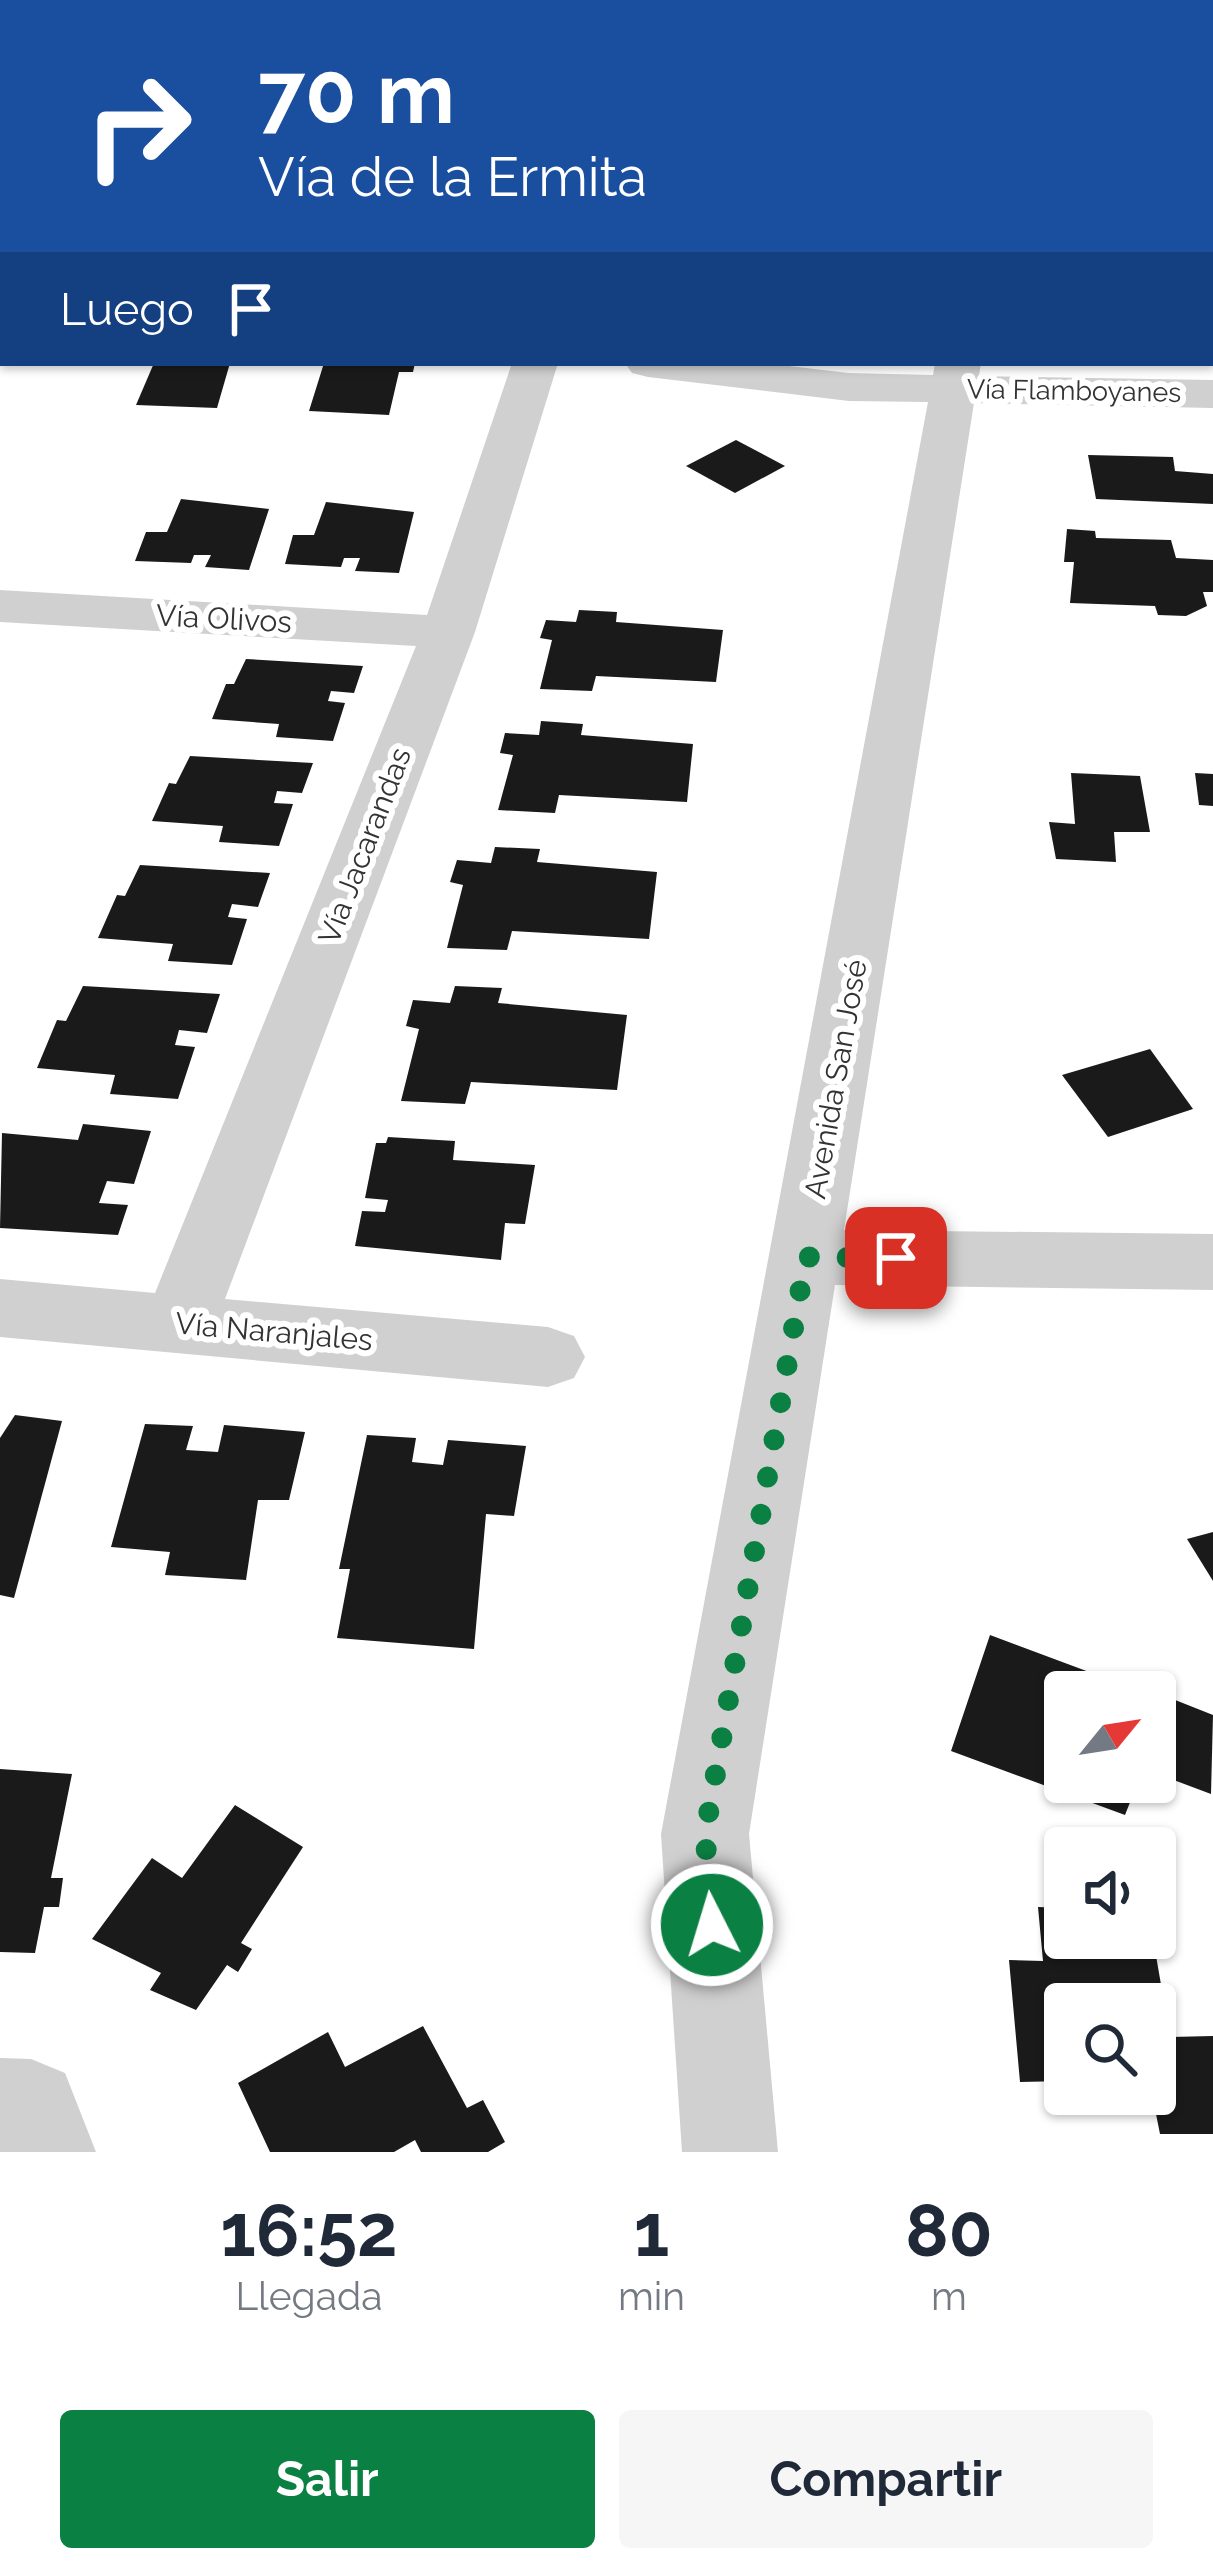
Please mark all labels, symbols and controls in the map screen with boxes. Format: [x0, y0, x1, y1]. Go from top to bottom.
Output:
text: 70 m [258, 44, 455, 143]
icon: right [60, 48, 216, 204]
text: Vía de la Ermita [258, 145, 647, 209]
icon: arrive [218, 276, 284, 342]
text: Luego [60, 283, 194, 336]
street label: Vía Flamboyanes [967, 373, 1181, 408]
street label: Vía Olivos [155, 597, 293, 640]
street label: Vía Jacarandas [311, 743, 418, 949]
street label: Avenida San José [797, 957, 874, 1201]
pin [845, 1207, 947, 1309]
icon: arrive [863, 1225, 929, 1291]
street label: Vía Naranjales [174, 1305, 374, 1358]
north arrow [1044, 1671, 1176, 1803]
map controls [1044, 1671, 1176, 2115]
button: sound [1044, 1827, 1176, 1959]
position arrow [649, 1862, 775, 1988]
button: search [1044, 1983, 1176, 2115]
text: 16:52 [220, 2188, 398, 2273]
text: 1 [634, 2188, 669, 2273]
text: 80 [905, 2188, 993, 2273]
text: Llegada [235, 2273, 382, 2319]
text: min [618, 2273, 685, 2319]
text: m [931, 2273, 967, 2319]
button: Salir [60, 2410, 595, 2548]
button: Compartir [619, 2410, 1153, 2548]

